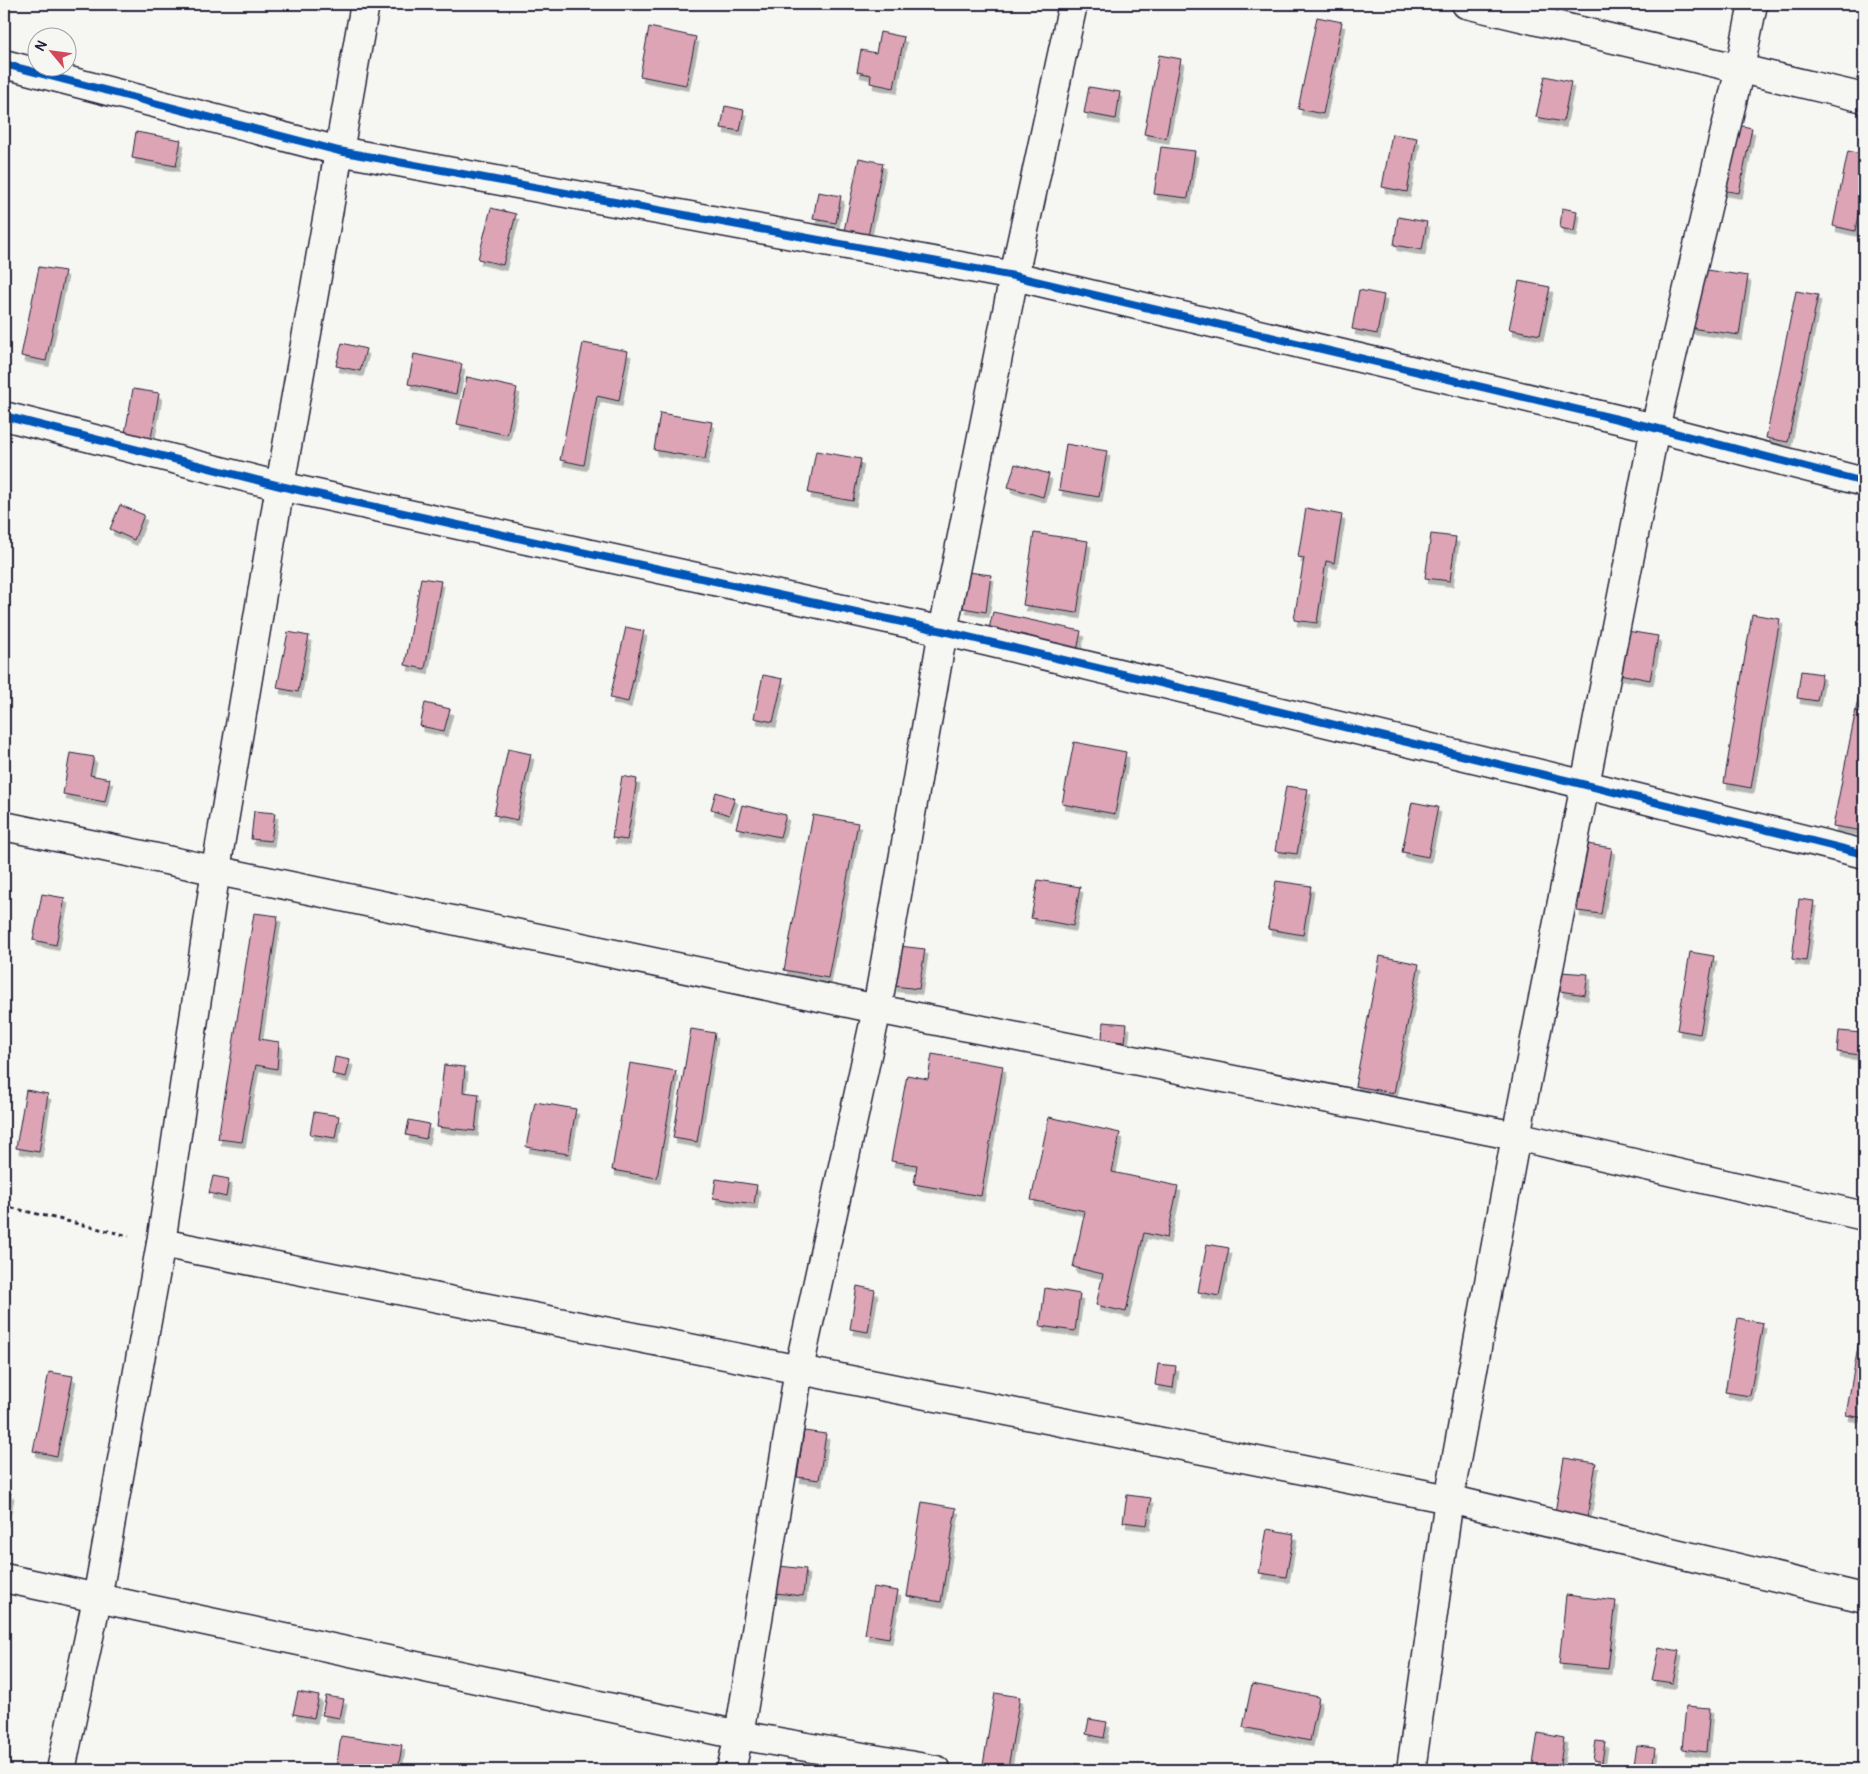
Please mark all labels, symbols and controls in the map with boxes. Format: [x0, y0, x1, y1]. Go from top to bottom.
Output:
north arrow [28, 28, 78, 78]
text: N [31, 38, 51, 54]

